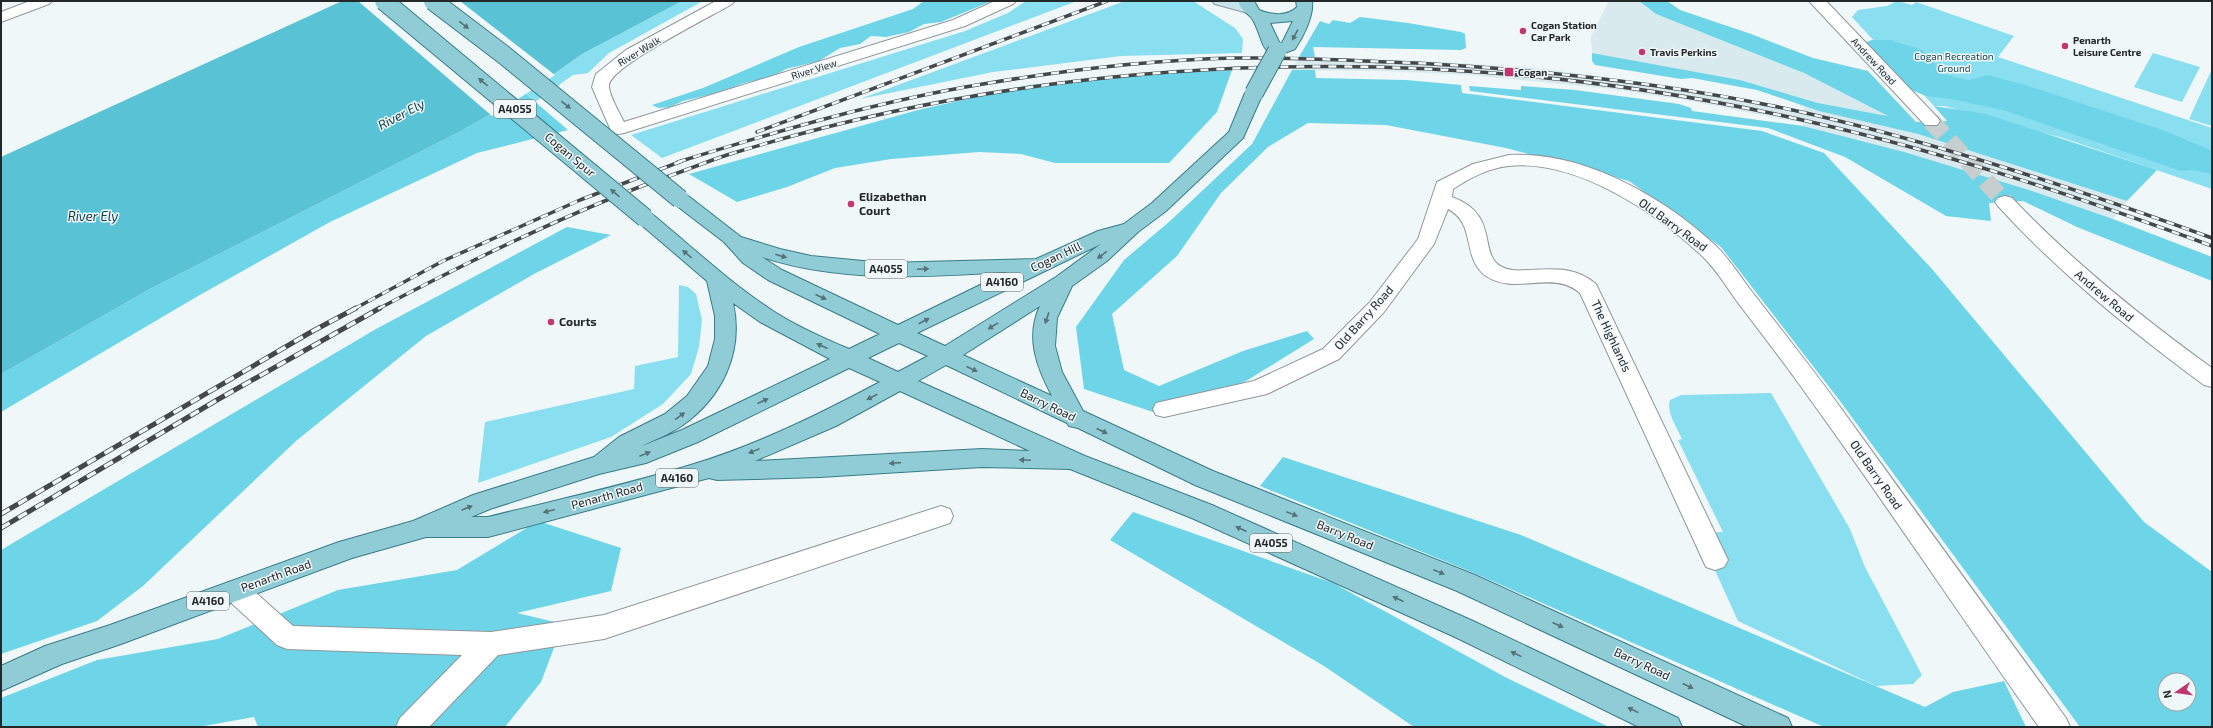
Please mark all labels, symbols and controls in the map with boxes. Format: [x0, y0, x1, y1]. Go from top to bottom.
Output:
place label: Cogan Station Car Park [1531, 19, 1597, 43]
one-way arrow [459, 20, 470, 29]
marker: Cogan Station Car Park [1518, 26, 1528, 36]
one-way arrow [1291, 29, 1298, 40]
street label: River Walk [615, 33, 663, 69]
place label: Penarth Leisure Centre [2073, 34, 2142, 58]
street label: Andrew Road [1849, 35, 1899, 87]
marker: Penarth Leisure Centre [2060, 41, 2070, 51]
place label: Travis Perkins [1650, 46, 1717, 58]
marker: Travis Perkins [1637, 47, 1647, 57]
park label: Cogan Recreation Ground [1914, 50, 1994, 74]
street label: River View [790, 56, 838, 82]
marker: Cogan [1503, 66, 1515, 78]
place label: Cogan [1518, 66, 1547, 78]
one-way arrow [478, 78, 489, 87]
water label: River Ely [375, 95, 427, 133]
road number: A4055 [494, 100, 536, 118]
one-way arrow [561, 101, 572, 109]
street label: Cogan Spur [542, 129, 599, 180]
one-way arrow [610, 188, 620, 197]
place label: Elizabethan Court [859, 189, 926, 217]
street label: Old Barry Road [1637, 195, 1711, 254]
marker: Elizabethan Court [846, 199, 856, 209]
water label: River Ely [68, 208, 118, 224]
street label: Cogan Hill [1028, 238, 1084, 274]
one-way arrow [682, 250, 693, 259]
one-way arrow [1096, 250, 1107, 259]
one-way arrow [775, 253, 787, 259]
road number: A4055 [865, 260, 907, 278]
one-way arrow [917, 266, 930, 272]
street label: Andrew Road [2072, 267, 2137, 324]
road number: A4160 [981, 273, 1023, 291]
street label: Old Barry Road [1331, 282, 1396, 352]
one-way arrow [815, 294, 827, 300]
street label: The Highlands [1589, 297, 1635, 374]
one-way arrow [1044, 312, 1050, 324]
place label: Courts [559, 314, 597, 328]
marker: Courts [546, 317, 556, 327]
one-way arrow [918, 318, 930, 324]
one-way arrow [987, 322, 999, 329]
one-way arrow [817, 343, 828, 349]
one-way arrow [967, 367, 979, 373]
street label: Barry Road [1018, 385, 1078, 424]
one-way arrow [866, 393, 878, 400]
one-way arrow [758, 398, 769, 404]
one-way arrow [674, 412, 685, 420]
one-way arrow [1097, 429, 1109, 435]
street label: Old Barry Road [1848, 437, 1906, 512]
one-way arrow [749, 448, 760, 454]
one-way arrow [639, 451, 651, 457]
one-way arrow [1018, 457, 1031, 463]
one-way arrow [889, 460, 901, 467]
road number: A4160 [656, 469, 698, 487]
street label: Penarth Road [569, 479, 644, 511]
one-way arrow [461, 505, 472, 511]
one-way arrow [543, 509, 555, 515]
one-way arrow [1287, 511, 1299, 517]
street label: Barry Road [1315, 516, 1376, 552]
one-way arrow [1235, 526, 1246, 532]
road number: A4055 [1250, 534, 1292, 552]
street label: Penarth Road [239, 556, 313, 594]
one-way arrow [1434, 570, 1446, 576]
road number: A4160 [187, 592, 229, 610]
one-way arrow [1391, 596, 1403, 602]
one-way arrow [1552, 622, 1563, 628]
street label: Barry Road [1612, 644, 1673, 682]
one-way arrow [1510, 651, 1522, 657]
north arrow [2157, 672, 2197, 712]
one-way arrow [1683, 683, 1695, 689]
text: N [2160, 689, 2174, 700]
one-way arrow [1627, 707, 1639, 713]

